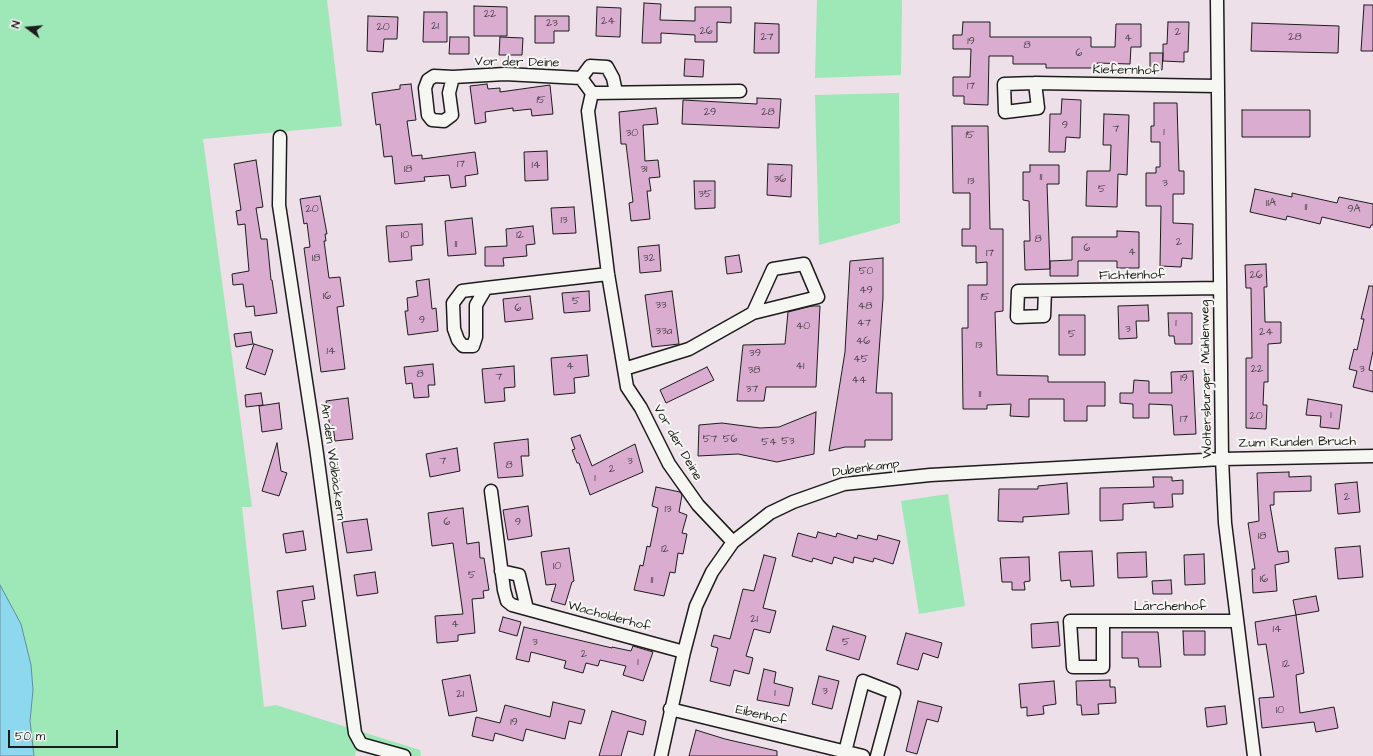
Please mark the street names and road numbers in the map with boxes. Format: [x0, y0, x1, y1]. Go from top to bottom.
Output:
street label: Vor der Deine [474, 54, 560, 72]
street label: Kiefernhof [1092, 63, 1160, 79]
street label: Fichtenhof [1099, 268, 1165, 284]
street label: Woltersburger Mühlenweg [1198, 300, 1216, 458]
street label: Vor der Deine [649, 402, 705, 484]
street label: An den Wölbäckern [316, 403, 348, 521]
street label: Zum Runden Bruch [1238, 434, 1356, 452]
street label: Dubenkamp [831, 457, 901, 481]
street label: Wacholderhof [566, 598, 652, 636]
street label: Lärchenhof [1134, 599, 1206, 615]
street label: Eibenhof [734, 703, 788, 729]

